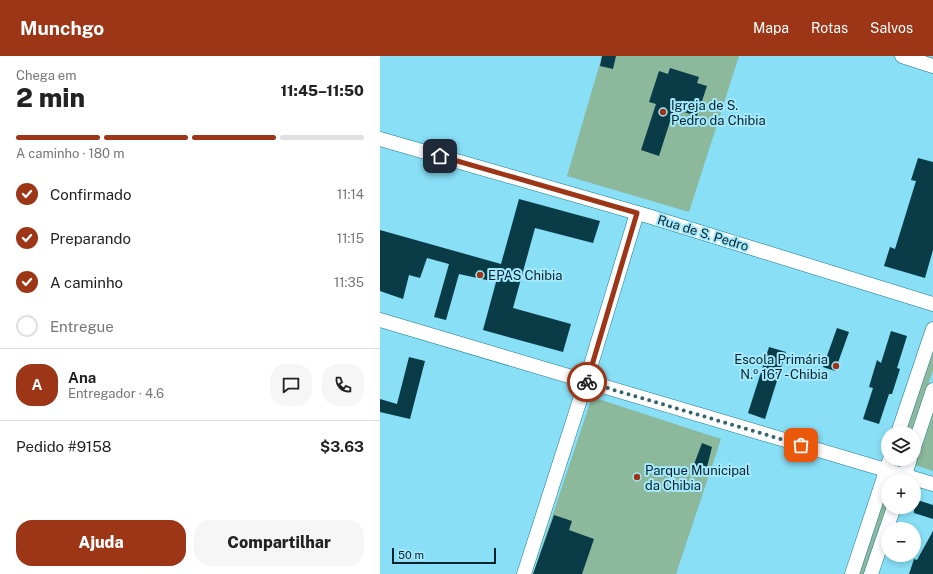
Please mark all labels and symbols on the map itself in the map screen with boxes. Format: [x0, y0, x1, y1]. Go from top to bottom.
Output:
place label: Igreja de S. Pedro da Chibia [671, 98, 766, 128]
marker: Igreja de S. Pedro da Chibia [658, 107, 668, 117]
pin [423, 139, 457, 173]
street label: Rua de S. Pedro [655, 212, 751, 254]
place label: EPAS Chibia [488, 268, 562, 283]
marker: EPAS Chibia [475, 270, 485, 280]
place label: Escola Primária N.º 167 - Chibia [734, 352, 828, 382]
marker: Escola Primária N.º 167 - Chibia [831, 361, 841, 371]
courier [567, 362, 607, 402]
pin [784, 428, 818, 462]
place label: Parque Municipal da Chibia [645, 463, 750, 493]
marker: Parque Municipal da Chibia [632, 472, 642, 482]
scale bar [392, 546, 496, 565]

